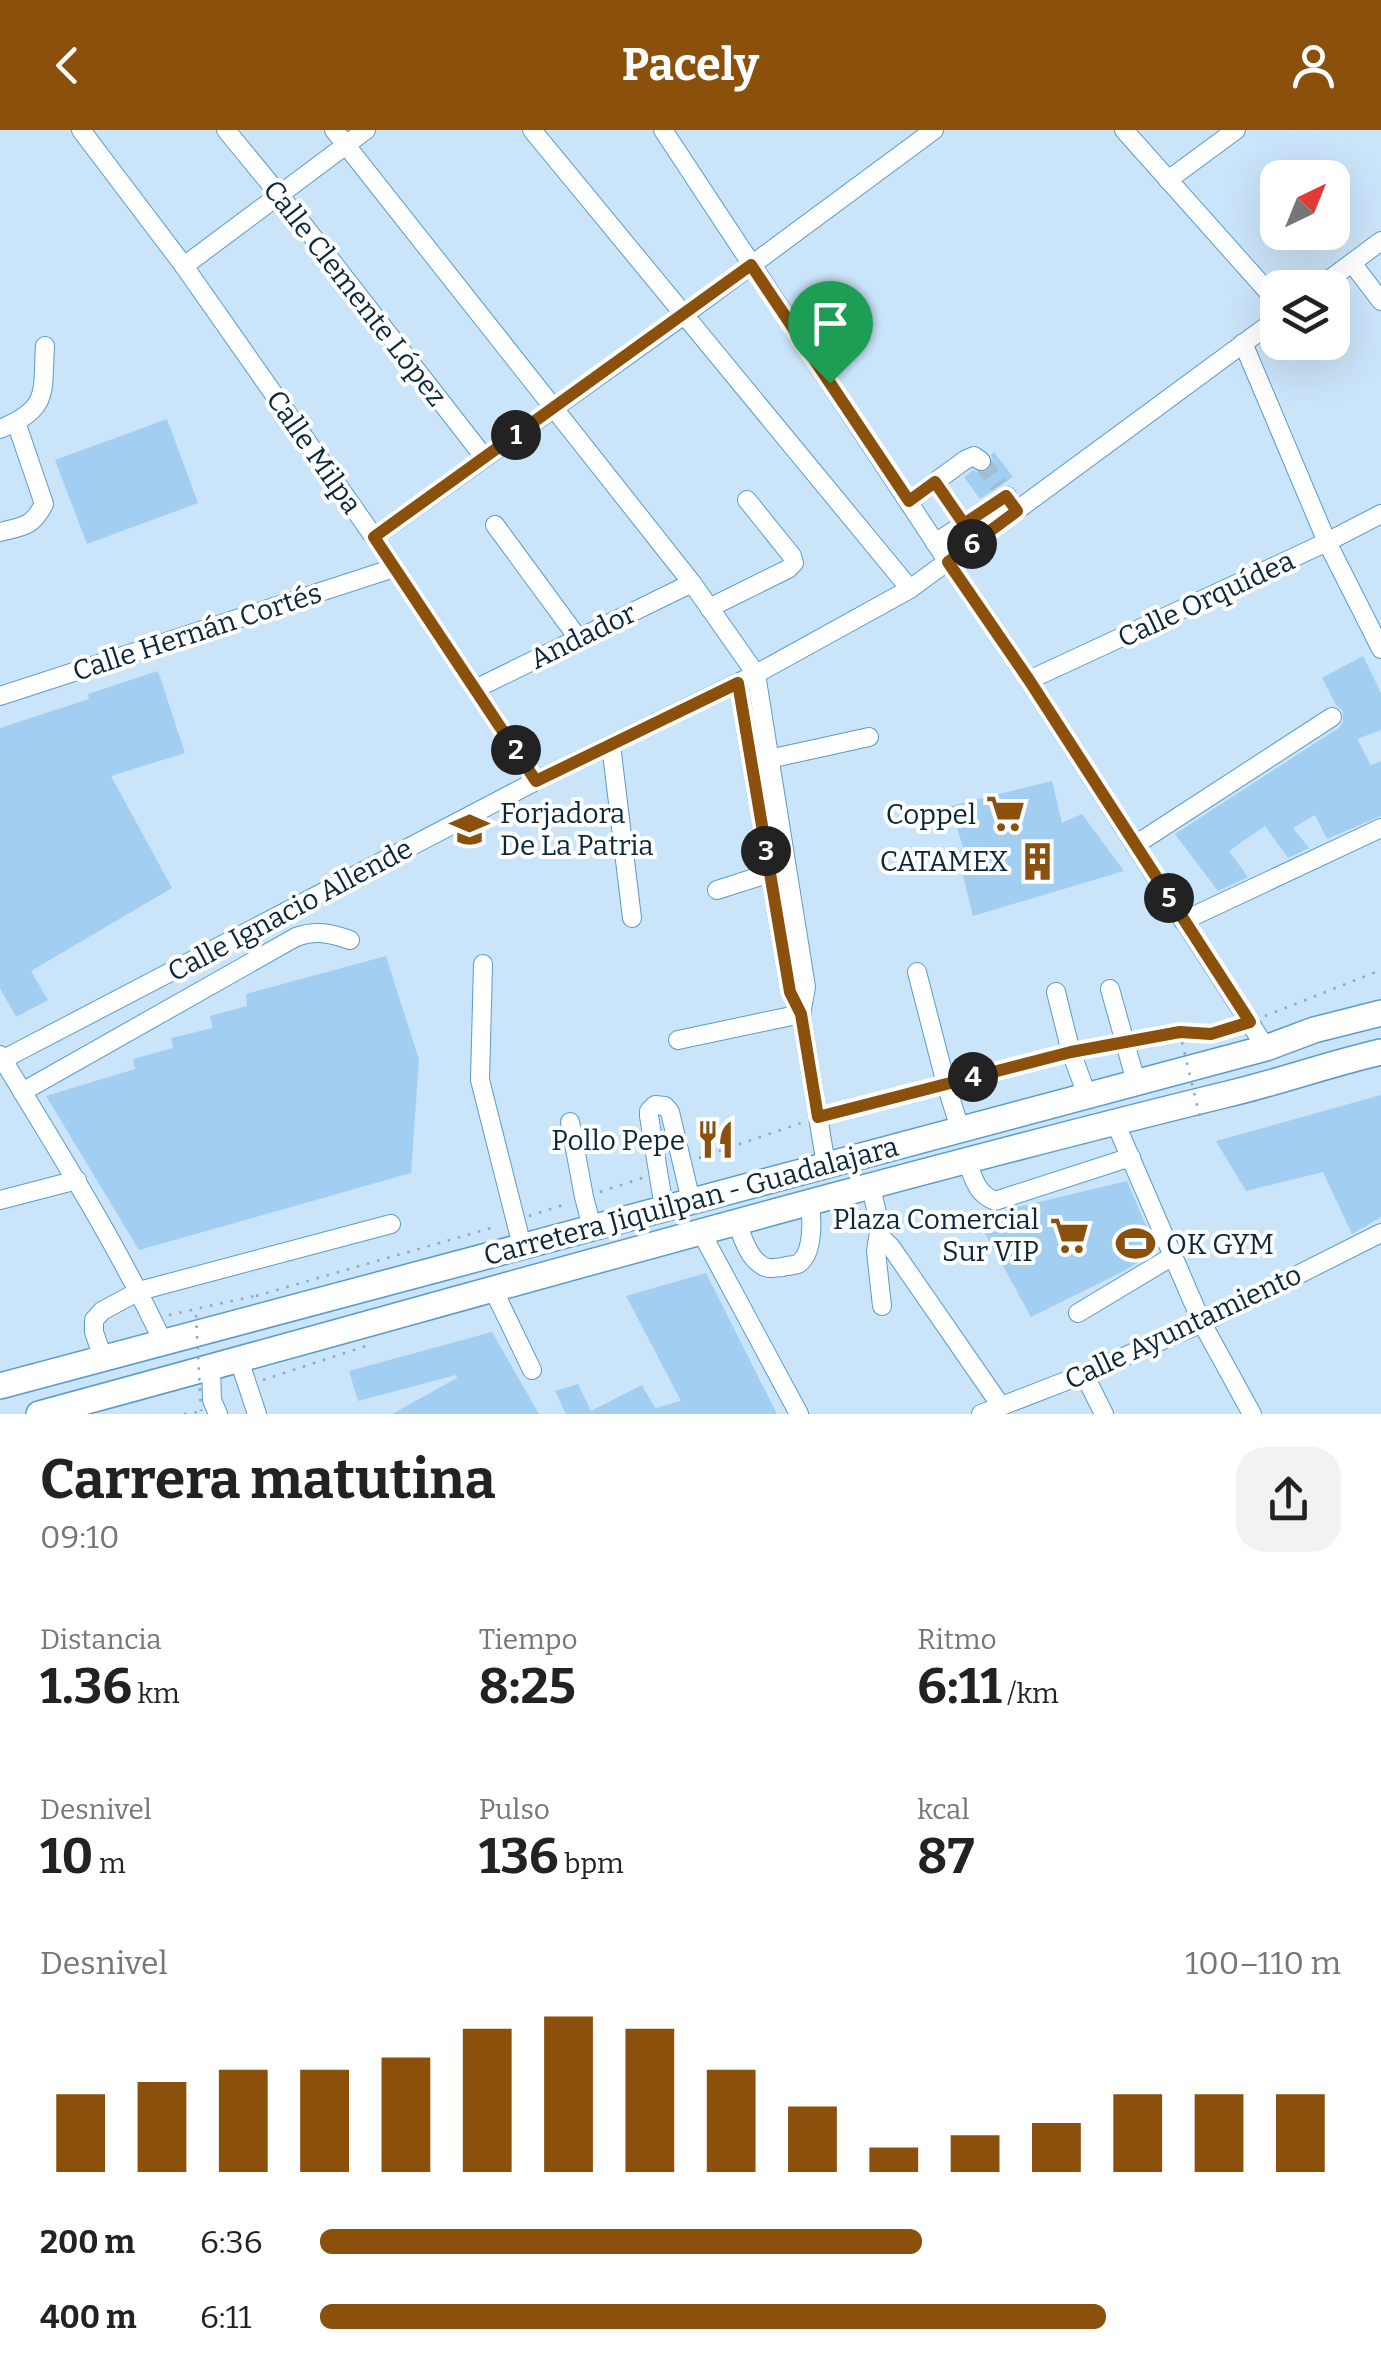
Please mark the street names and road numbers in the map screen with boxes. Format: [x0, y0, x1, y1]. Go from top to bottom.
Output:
street label: Calle Clemente López [257, 173, 453, 413]
street label: Calle Milpa [259, 384, 369, 520]
street label: Calle Orquídea [1112, 544, 1300, 654]
street label: Calle Hernán Cortés [68, 576, 326, 688]
street label: Andador [525, 596, 641, 676]
street label: Calle Ignacio Allende [162, 832, 418, 988]
street label: Carretera Jiquilpan - Guadalajara [480, 1130, 902, 1272]
street label: Calle Ayuntamiento [1059, 1258, 1307, 1396]

